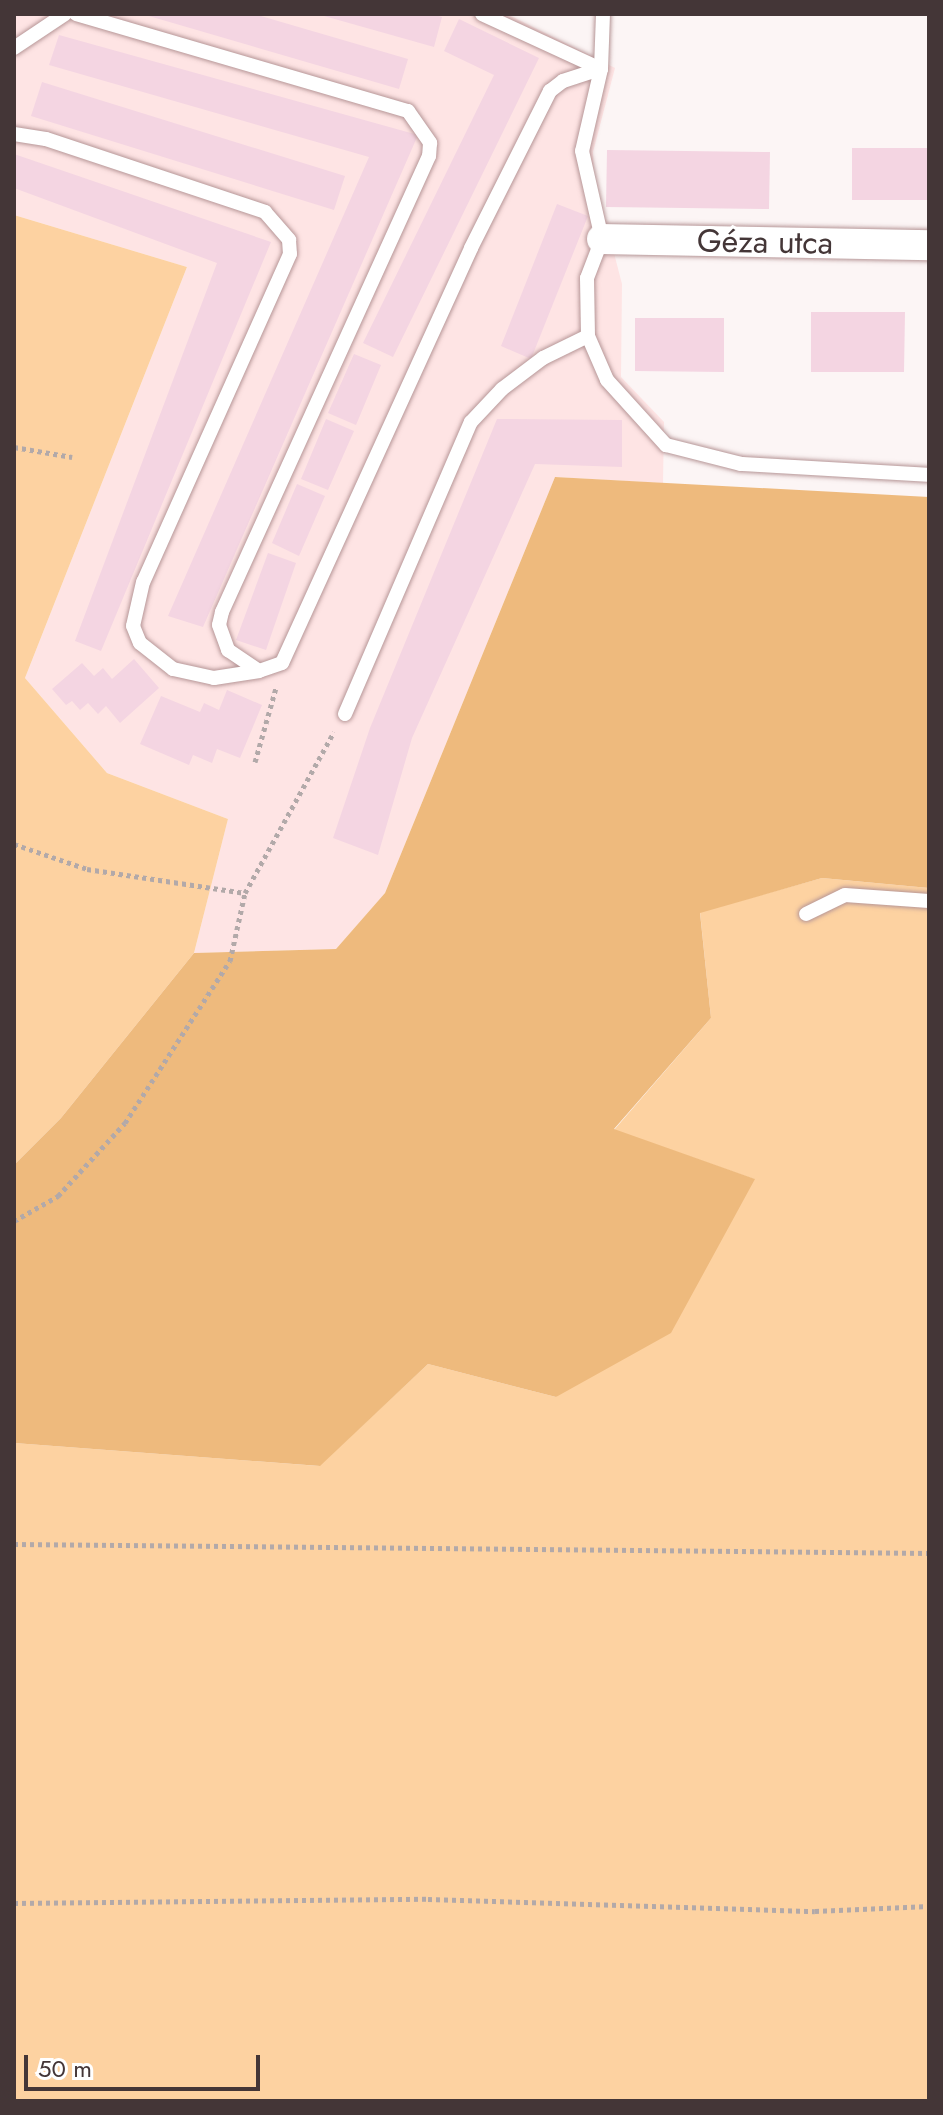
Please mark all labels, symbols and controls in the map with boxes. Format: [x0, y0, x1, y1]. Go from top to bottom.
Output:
street label: Géza utca [697, 222, 833, 262]
scale bar [28, 2039, 264, 2089]
text: 50 m [38, 2051, 92, 2086]

